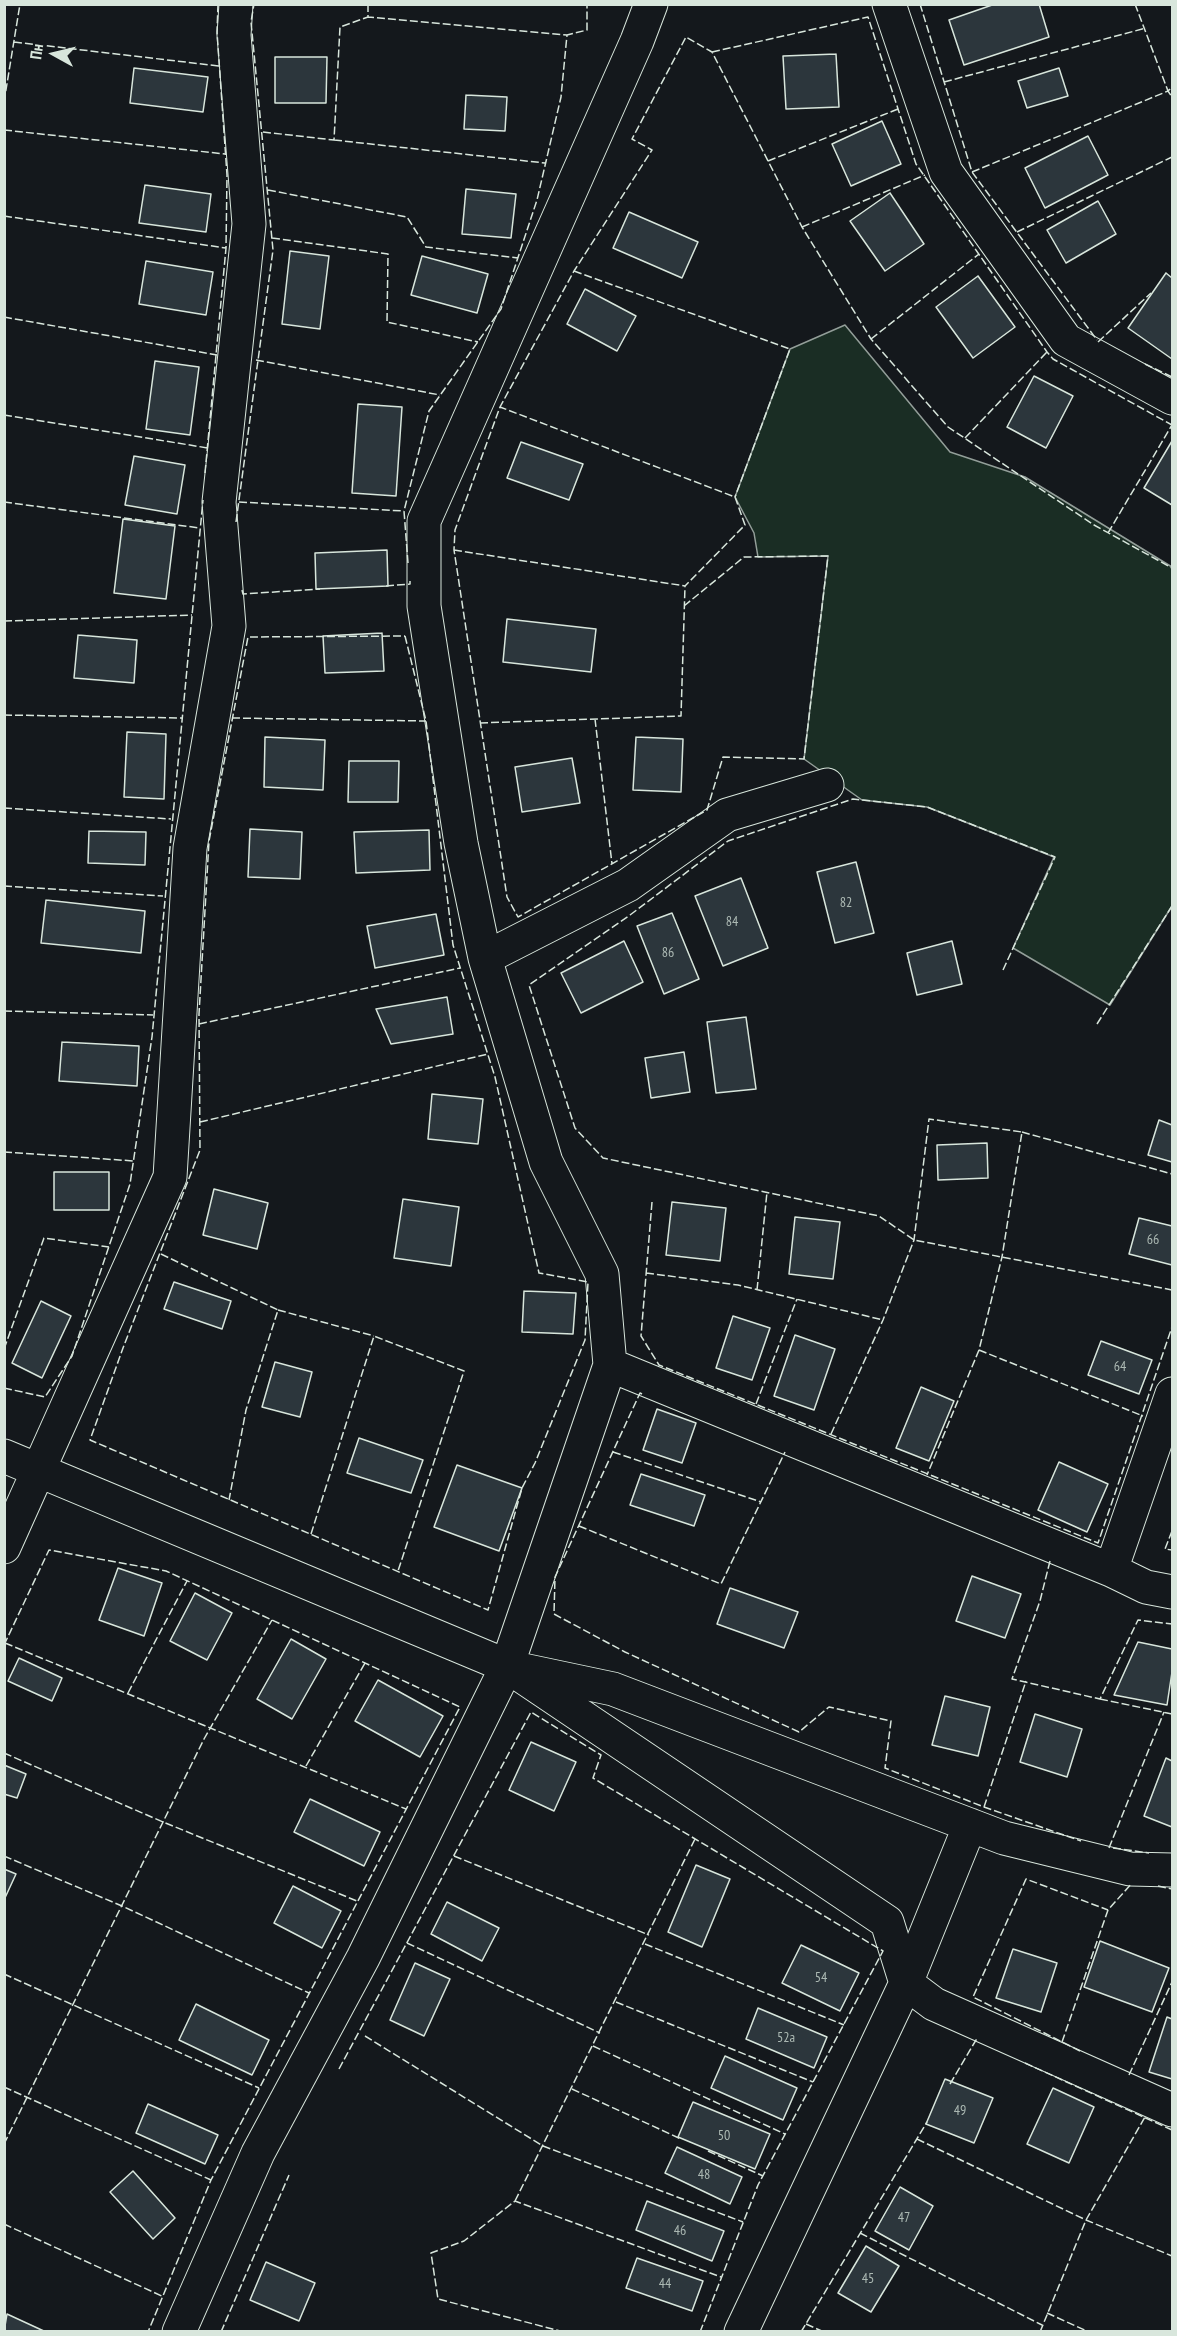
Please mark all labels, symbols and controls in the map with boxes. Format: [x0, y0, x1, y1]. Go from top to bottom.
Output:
north arrow [24, 24, 84, 84]
text: Пн [25, 42, 47, 61]
house number: 82 [840, 895, 852, 911]
house number: 84 [726, 914, 738, 930]
house number: 86 [662, 945, 674, 961]
house number: 66 [1147, 1232, 1159, 1248]
house number: 64 [1114, 1359, 1126, 1375]
house number: 54 [815, 1970, 827, 1986]
house number: 52а [777, 2030, 795, 2046]
house number: 49 [954, 2103, 966, 2119]
house number: 50 [718, 2128, 730, 2144]
house number: 48 [698, 2167, 710, 2183]
house number: 47 [898, 2210, 910, 2226]
house number: 46 [674, 2223, 686, 2239]
house number: 45 [862, 2271, 874, 2287]
house number: 44 [659, 2276, 671, 2292]

